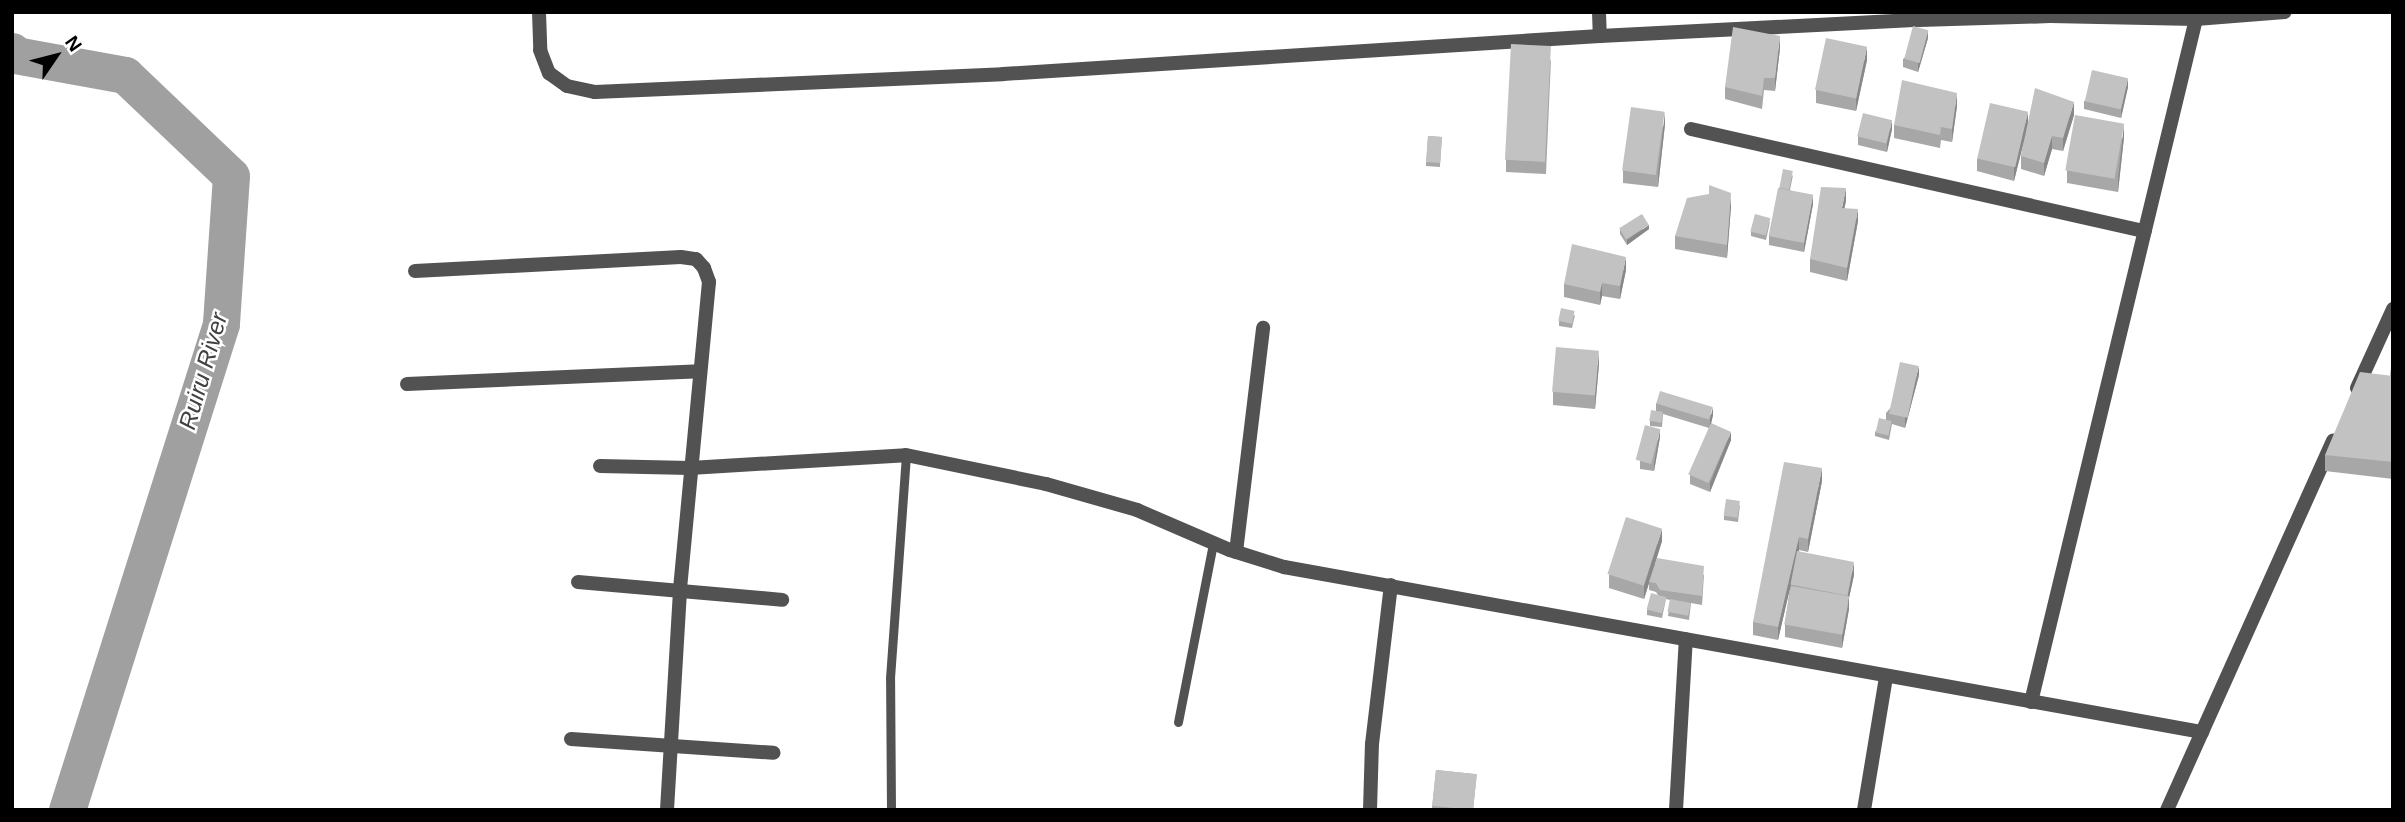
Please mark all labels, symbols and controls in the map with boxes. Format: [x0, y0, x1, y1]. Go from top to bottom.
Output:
north arrow [21, 21, 91, 91]
text: N [61, 32, 86, 55]
water label: Ruiru River [173, 309, 233, 433]

